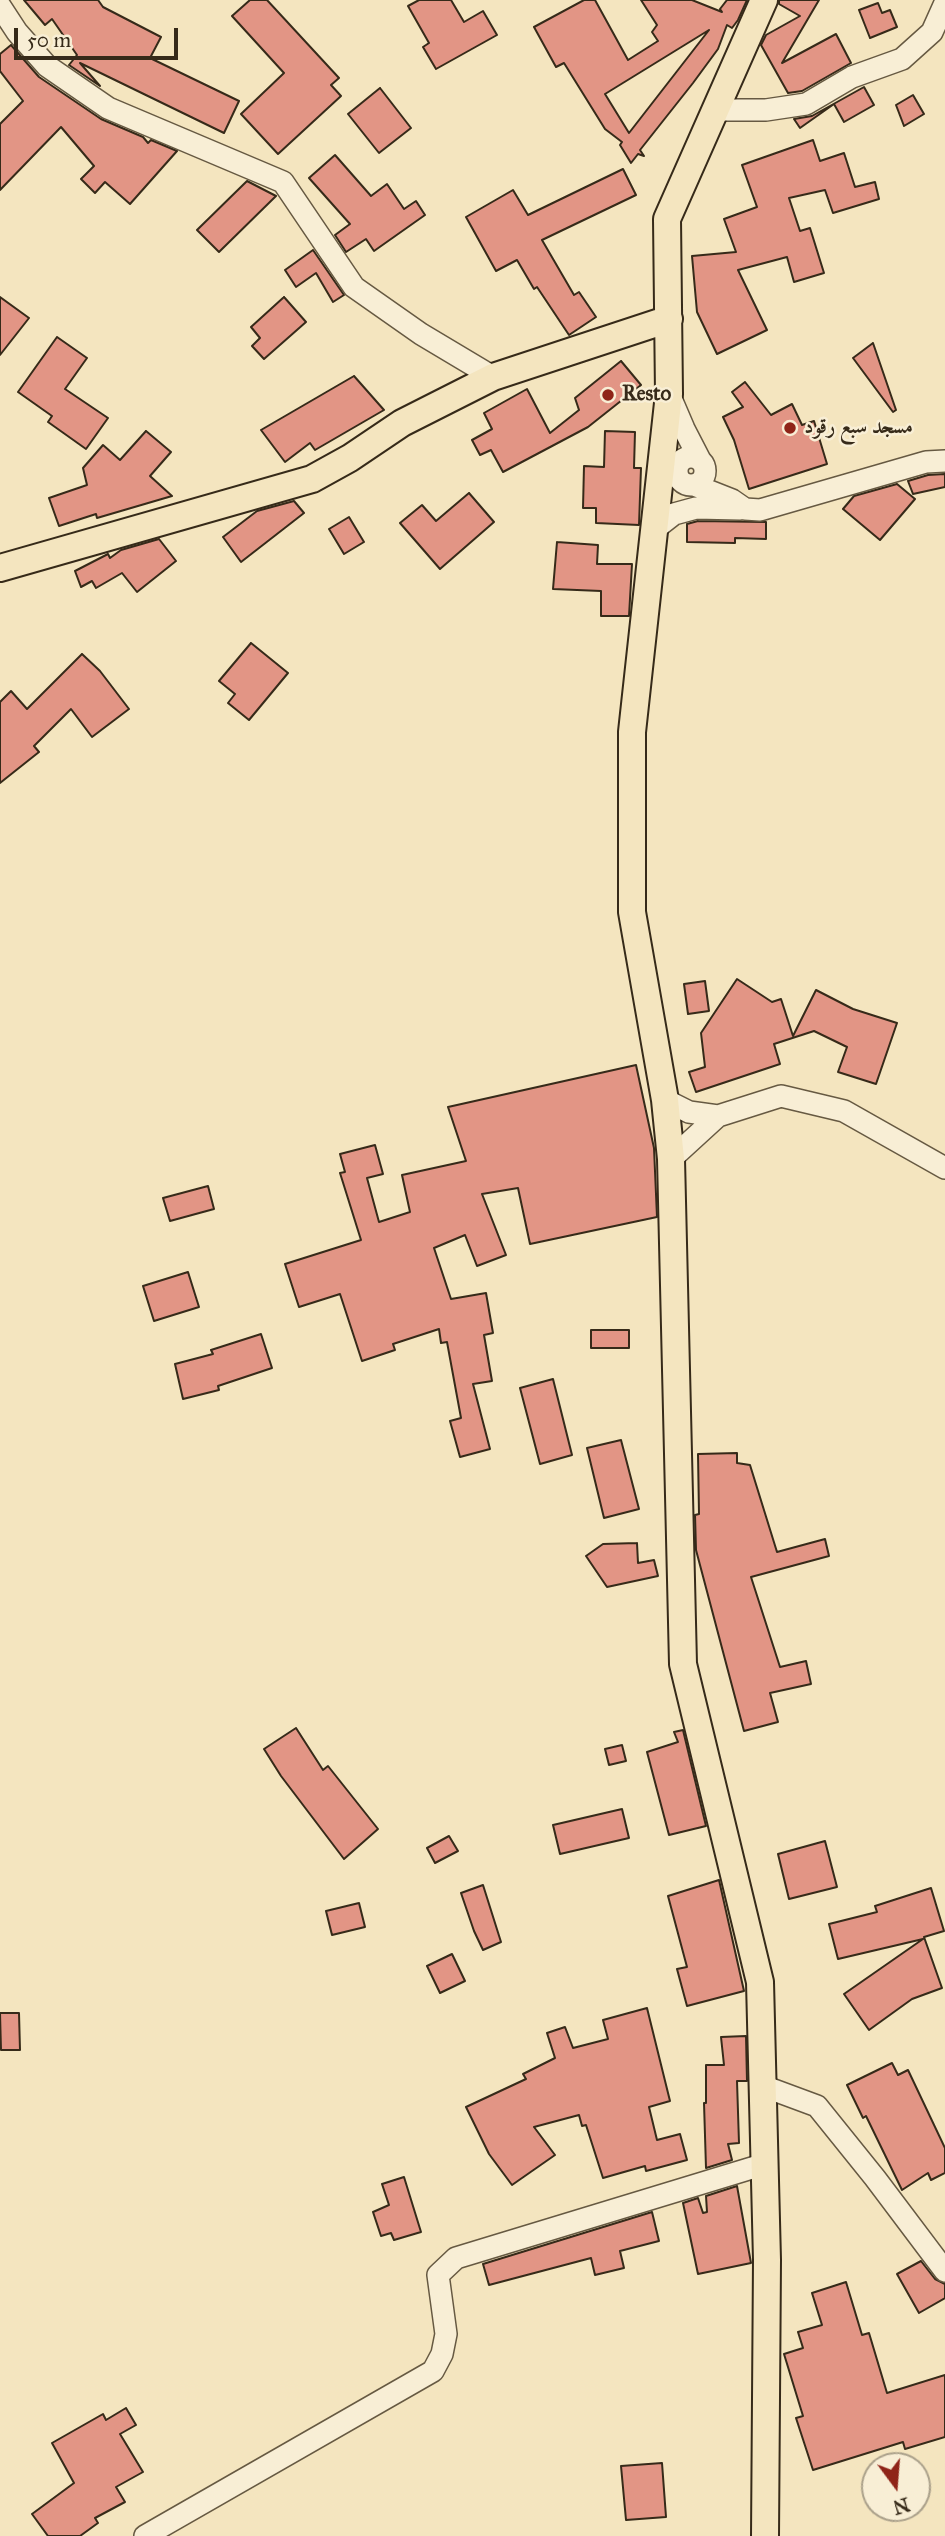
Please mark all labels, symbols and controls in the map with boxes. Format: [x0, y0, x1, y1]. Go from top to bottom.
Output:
scale bar [18, 14, 182, 58]
text: 50 m [27, 27, 71, 53]
place label: Resto [622, 382, 671, 408]
marker: Resto [600, 387, 616, 403]
place label: مسجد سبع رقود [804, 415, 913, 441]
marker: مسجد سبع رقود [782, 420, 798, 436]
north arrow [861, 2452, 931, 2522]
text: N [890, 2492, 912, 2519]

